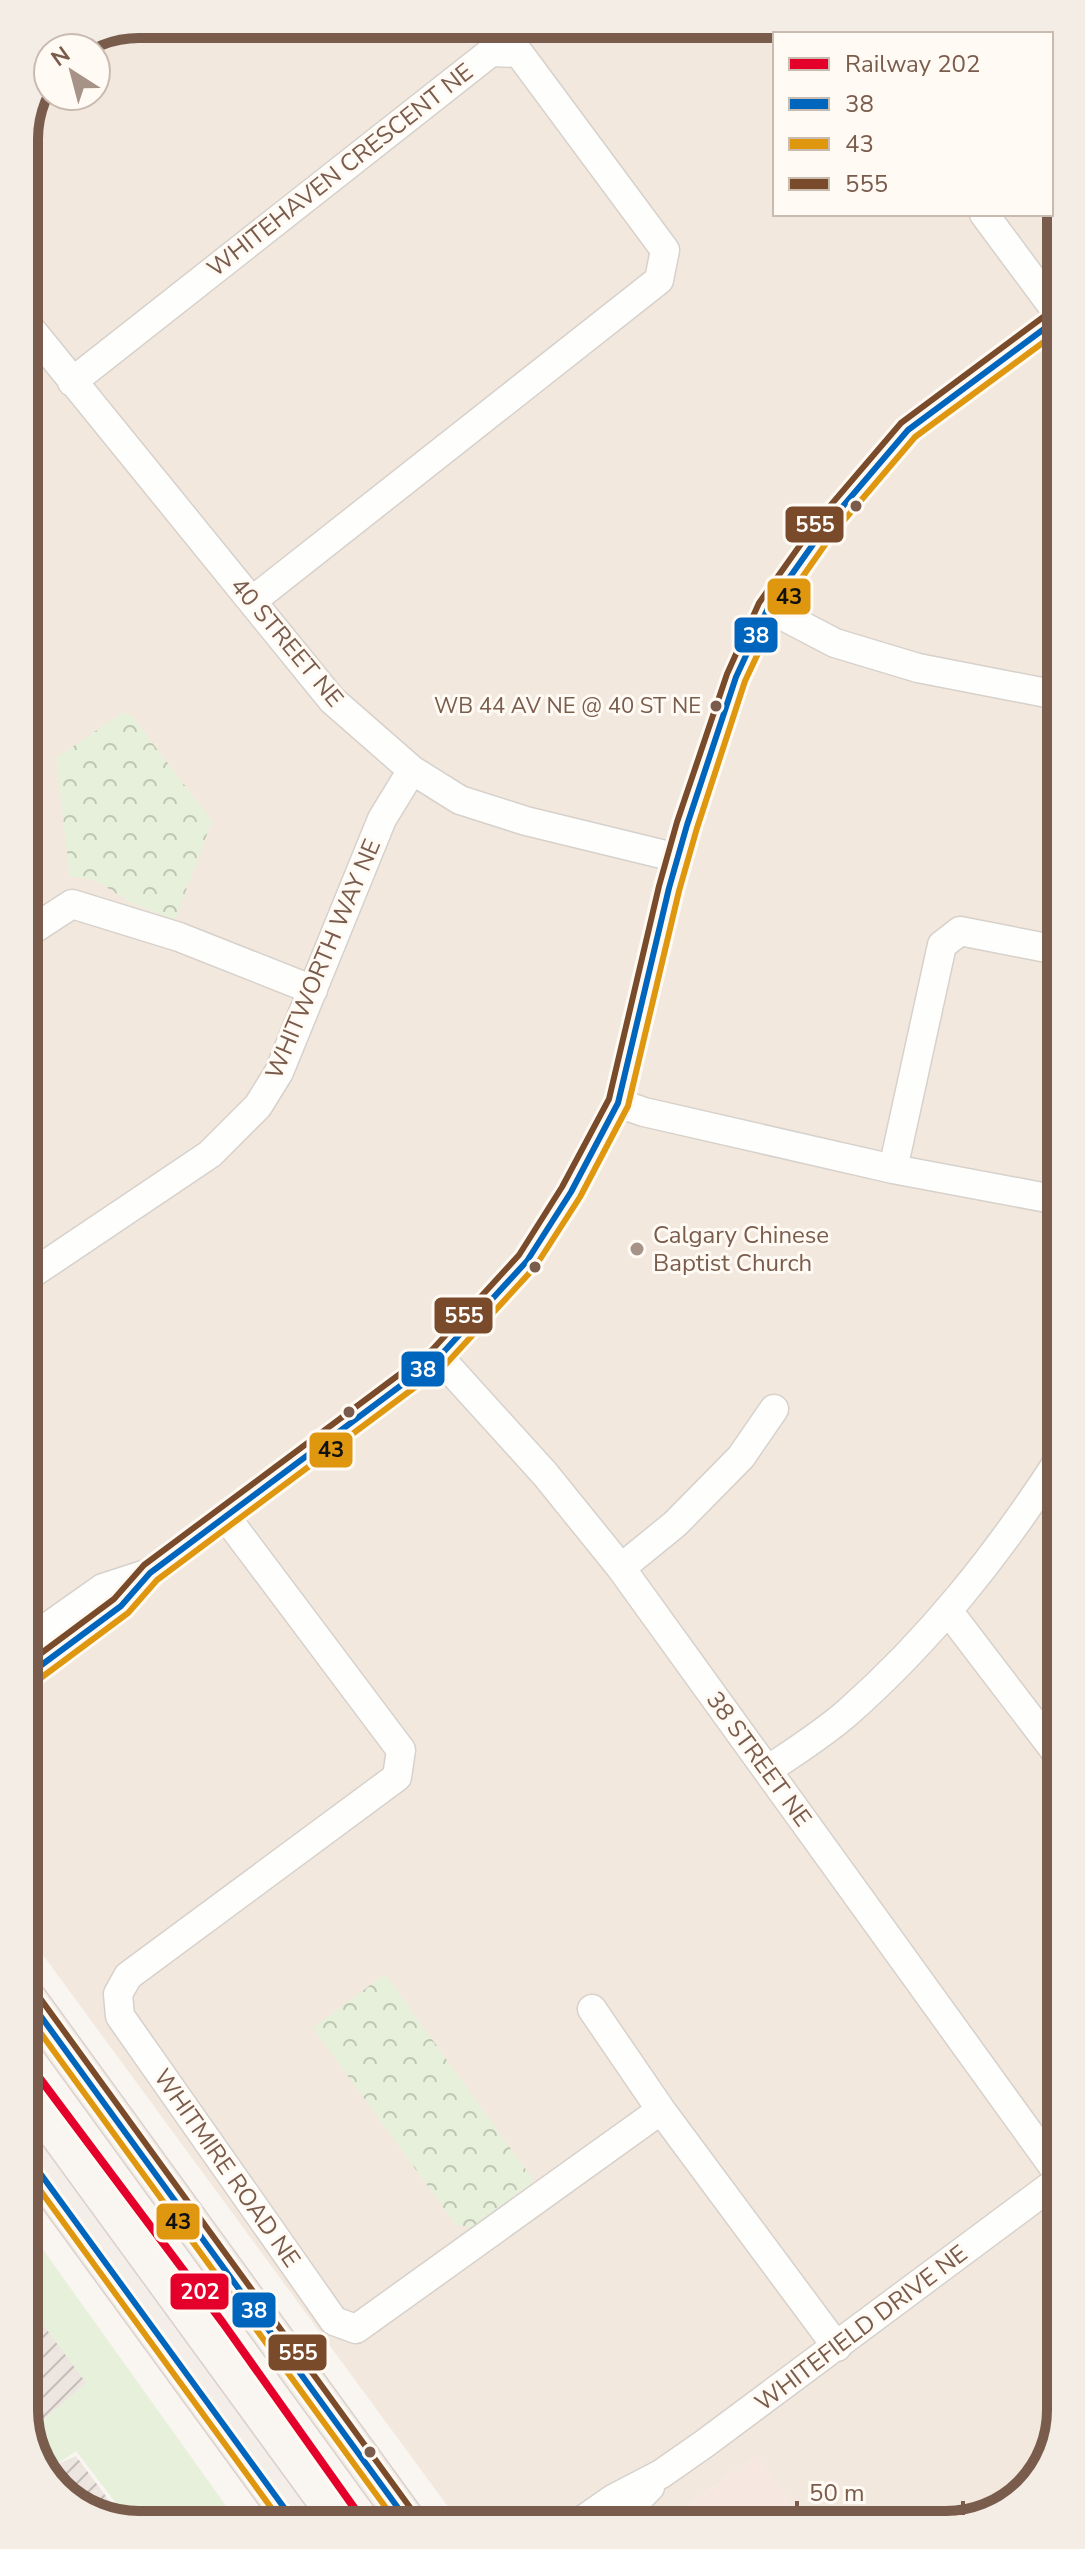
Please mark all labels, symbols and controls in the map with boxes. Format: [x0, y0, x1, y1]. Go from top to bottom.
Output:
north arrow [32, 32, 112, 112]
legend [773, 32, 1053, 216]
text: N [45, 40, 76, 74]
text: Railway 202 [845, 48, 980, 80]
street label: WHITEHAVEN CRESCENT NE [200, 56, 480, 284]
text: 38 [845, 88, 874, 120]
text: 43 [845, 128, 874, 160]
text: 555 [845, 168, 888, 200]
unlabelled marker [848, 498, 864, 514]
line badge: 555 [784, 505, 845, 544]
text: 555 [795, 510, 835, 540]
street label: 40 STREET NE [223, 570, 351, 714]
line badge: 43 [766, 577, 812, 616]
text: 43 [776, 582, 802, 612]
line badge: 38 [733, 616, 779, 654]
text: 38 [743, 621, 769, 651]
place label: WB 44 AV NE @ 40 ST NE [434, 691, 701, 721]
marker: WB 44 AV NE @ 40 ST NE [708, 698, 724, 714]
street label: WHITWORTH WAY NE [258, 834, 388, 1084]
place label: Calgary Chinese Baptist Church [653, 1219, 829, 1279]
marker: Calgary Chinese Baptist Church [628, 1240, 646, 1258]
unlabelled marker [527, 1259, 543, 1275]
line badge: 555 [433, 1296, 494, 1335]
text: 555 [444, 1301, 484, 1331]
line badge: 38 [400, 1350, 446, 1388]
text: 38 [410, 1355, 436, 1385]
unlabelled marker [341, 1404, 357, 1420]
line badge: 43 [308, 1431, 354, 1469]
text: 43 [318, 1435, 344, 1465]
street label: 38 STREET NE [699, 1685, 819, 1833]
street label: WHITMIRE ROAD NE [146, 2062, 308, 2274]
line badge: 43 [155, 2202, 201, 2241]
text: 43 [165, 2207, 191, 2237]
street label: WHITEFIELD DRIVE NE [748, 2238, 974, 2418]
line badge: 202 [169, 2272, 230, 2311]
text: 202 [180, 2277, 220, 2307]
line badge: 38 [231, 2291, 277, 2329]
text: 38 [241, 2296, 267, 2326]
line badge: 555 [267, 2333, 328, 2372]
text: 555 [278, 2338, 318, 2368]
unlabelled marker [362, 2444, 378, 2460]
scale bar [797, 2465, 963, 2515]
text: 50 m [809, 2477, 865, 2509]

